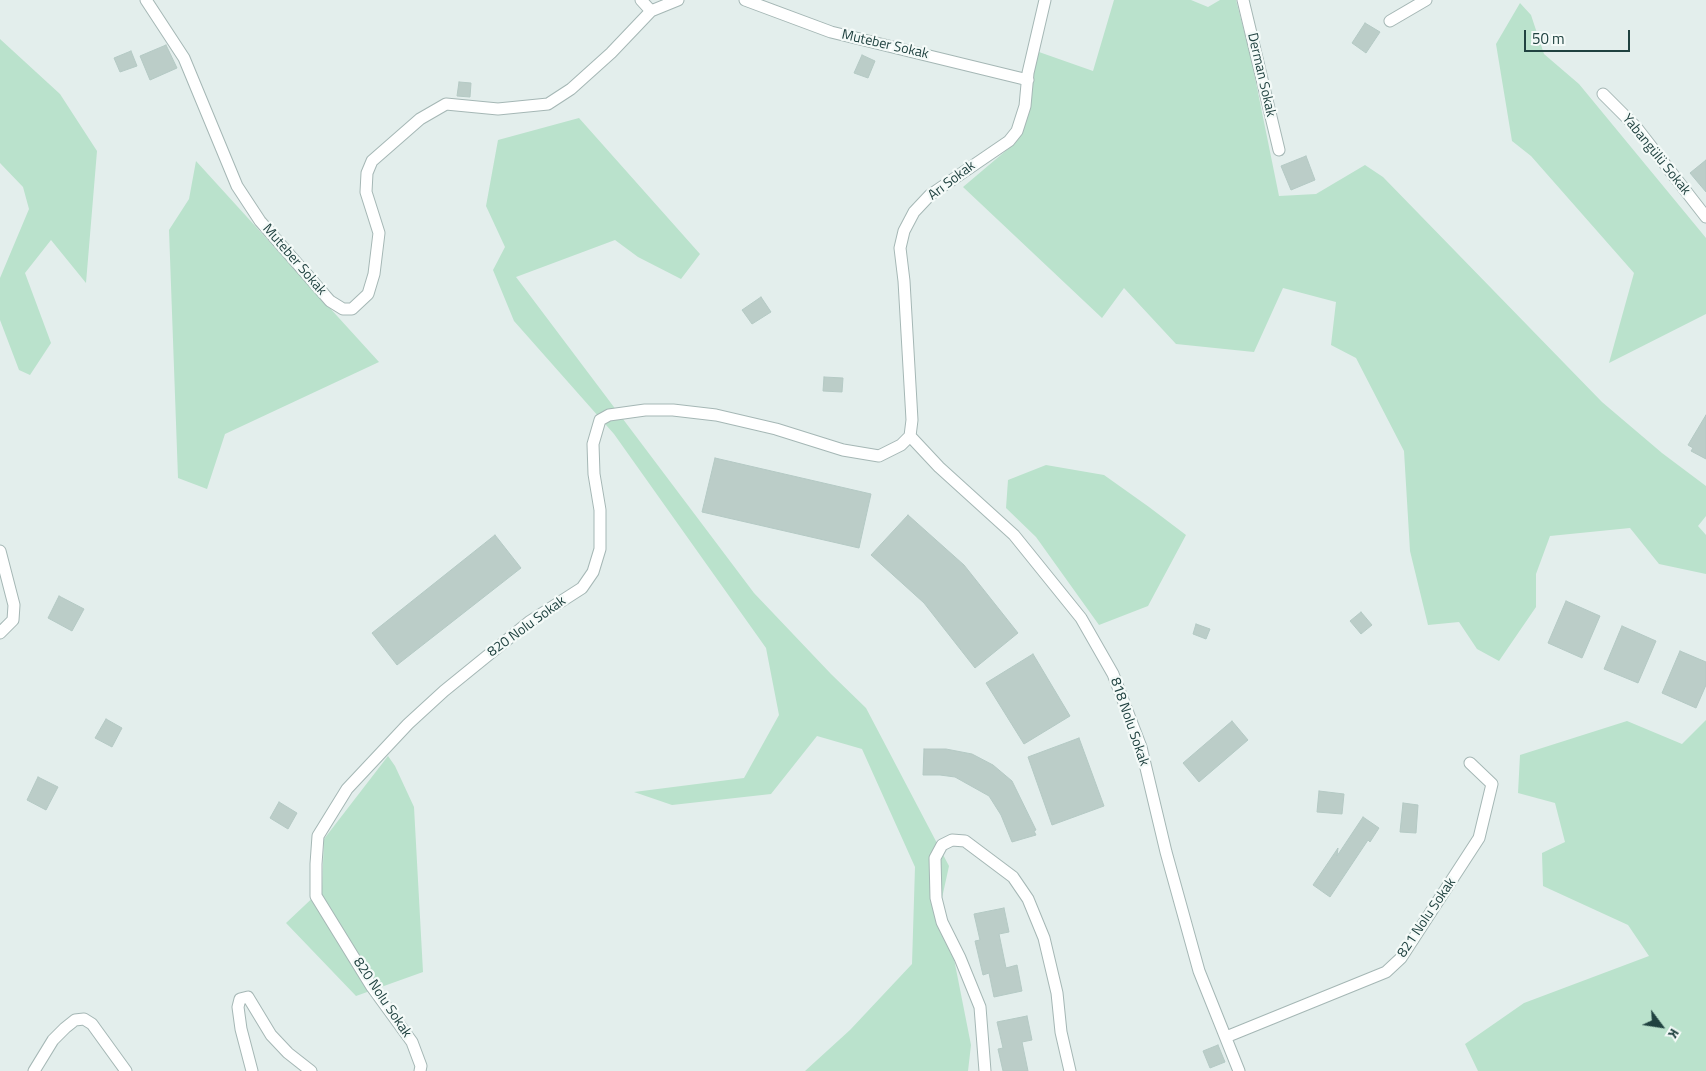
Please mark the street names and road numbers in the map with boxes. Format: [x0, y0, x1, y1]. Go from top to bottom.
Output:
street label: Muteber Sokak [840, 27, 930, 63]
street label: Derman Sokak [1243, 31, 1279, 119]
street label: Yabangülü Sokak [1618, 111, 1694, 199]
street label: Arı Sokak [925, 158, 979, 204]
street label: Muteber Sokak [258, 221, 330, 299]
street label: 820 Nolu Sokak [485, 593, 569, 661]
street label: 818 Nolu Sokak [1106, 676, 1152, 768]
street label: 821 Nolu Sokak [1394, 875, 1460, 961]
street label: 820 Nolu Sokak [349, 955, 415, 1041]

